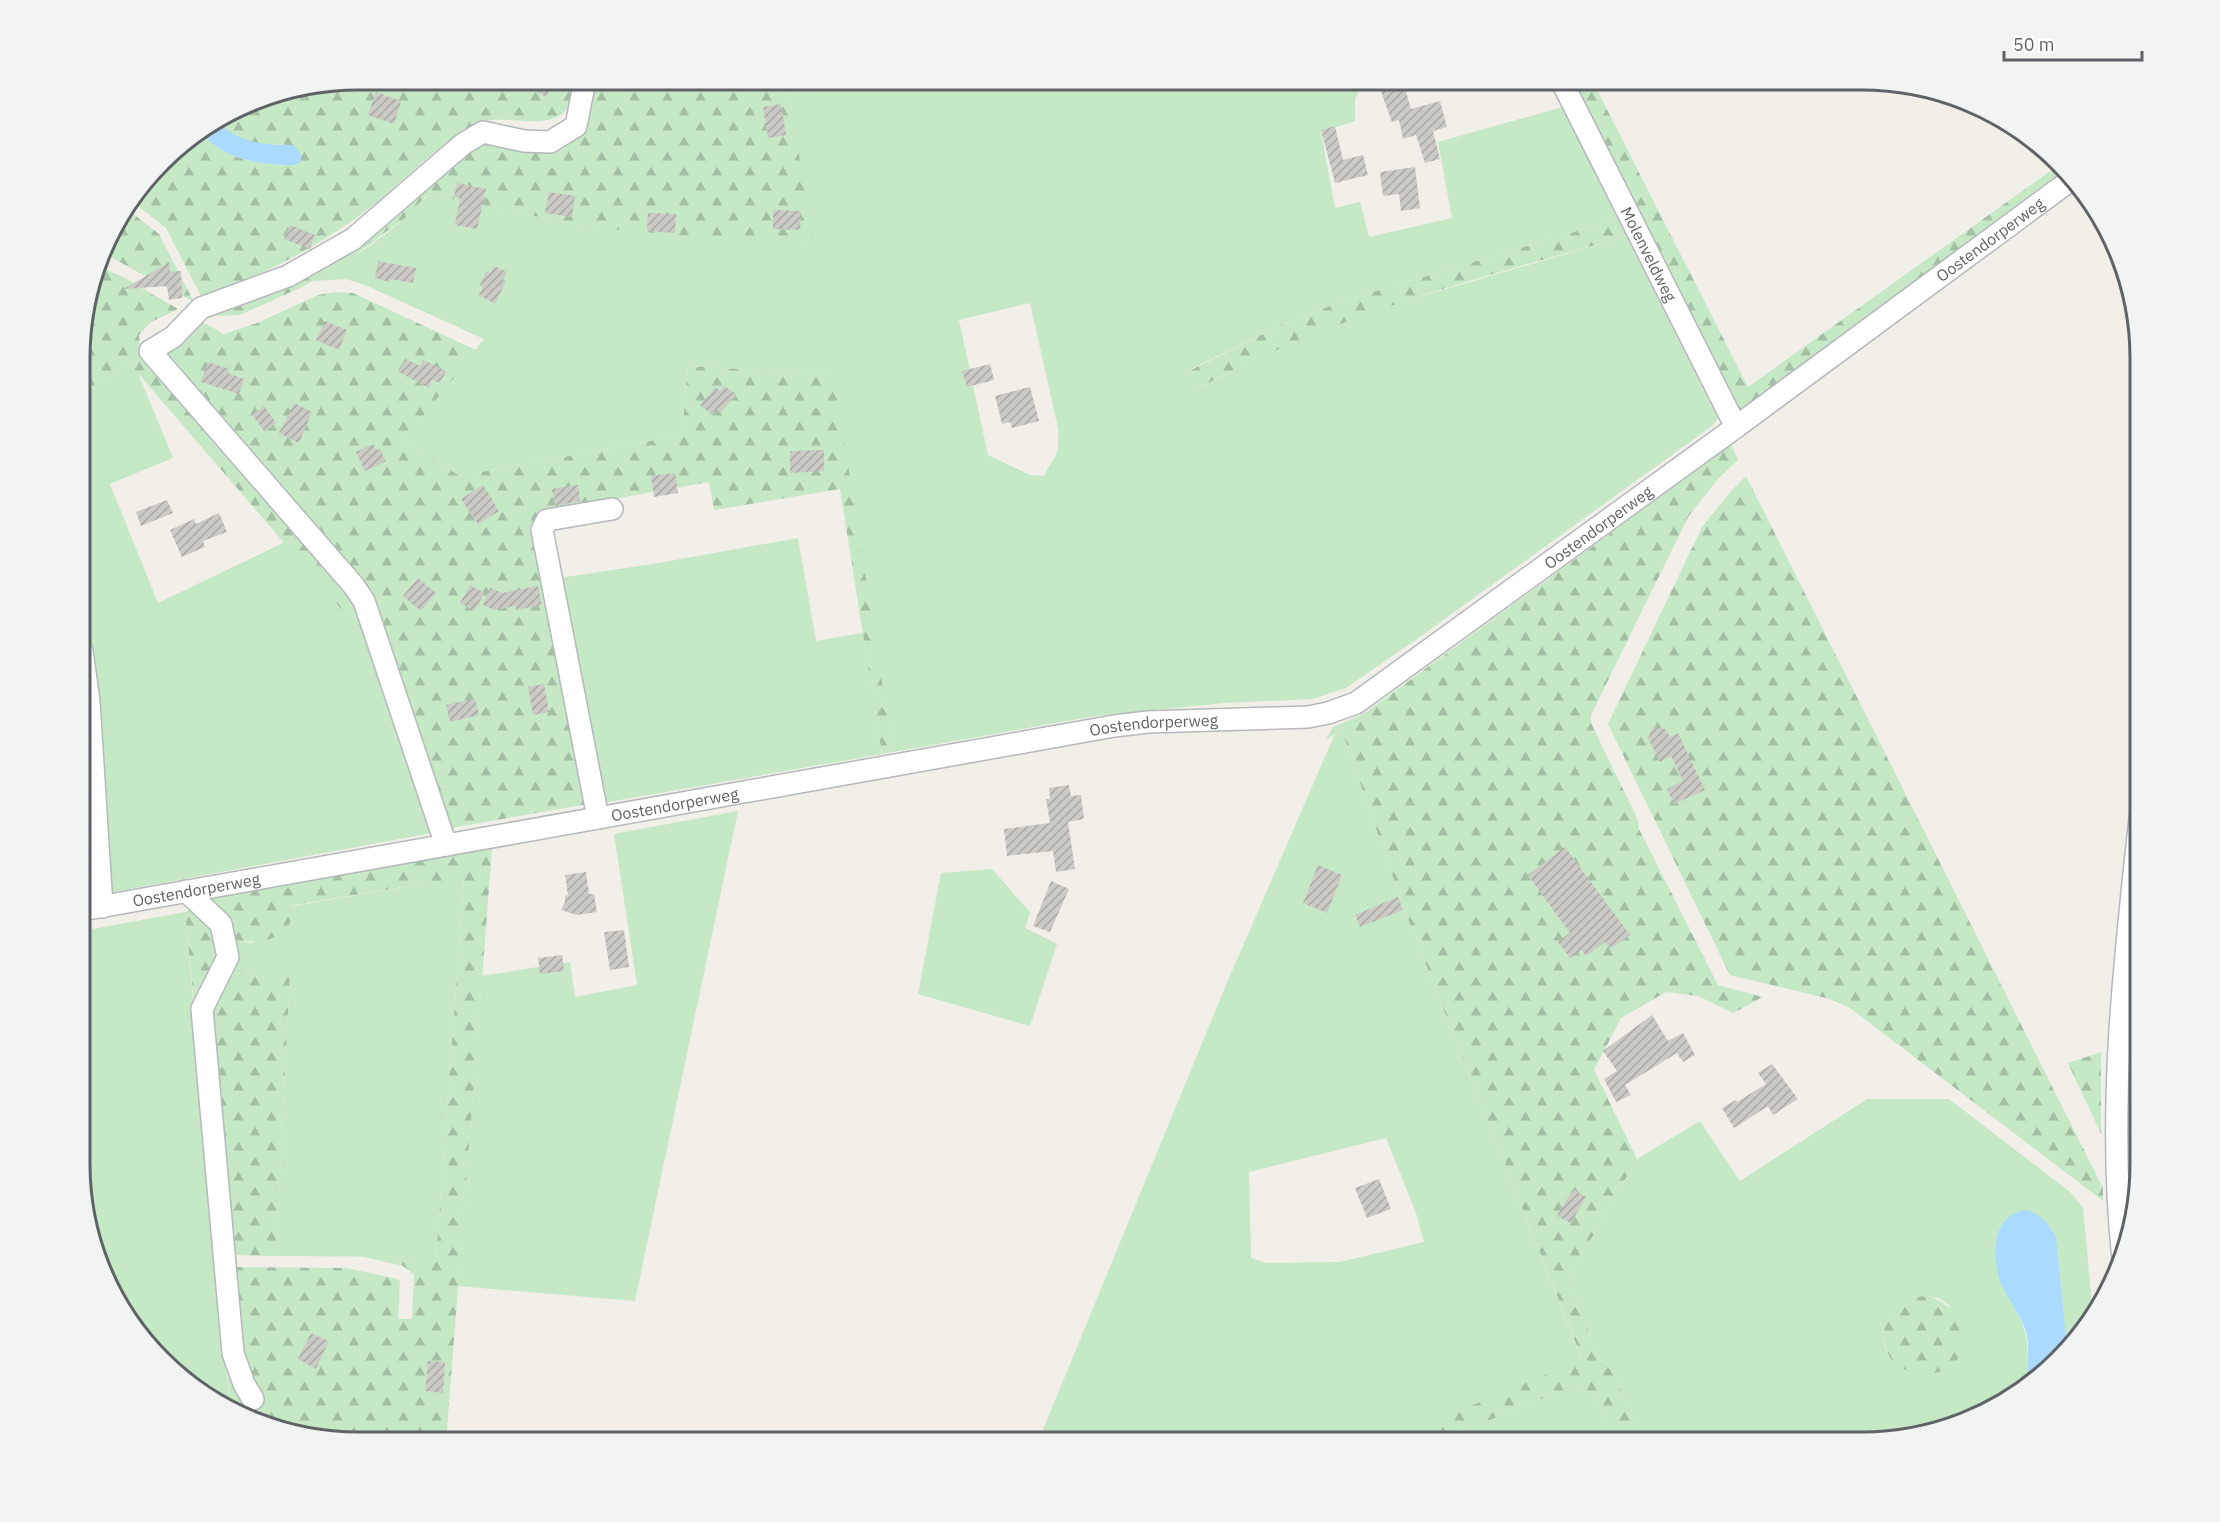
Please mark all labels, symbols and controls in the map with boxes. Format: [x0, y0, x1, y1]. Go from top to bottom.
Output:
scale bar [2004, 24, 2142, 62]
text: 50 m [2013, 33, 2055, 56]
street label: Oostendorperweg [1932, 193, 2048, 286]
street label: Molenveldweg [1617, 203, 1681, 305]
street label: Oostendorperweg [1540, 481, 1657, 573]
street label: Oostendorperweg [1088, 710, 1219, 740]
street label: Oostendorperweg [609, 783, 740, 826]
street label: Oostendorperweg [131, 868, 262, 911]

